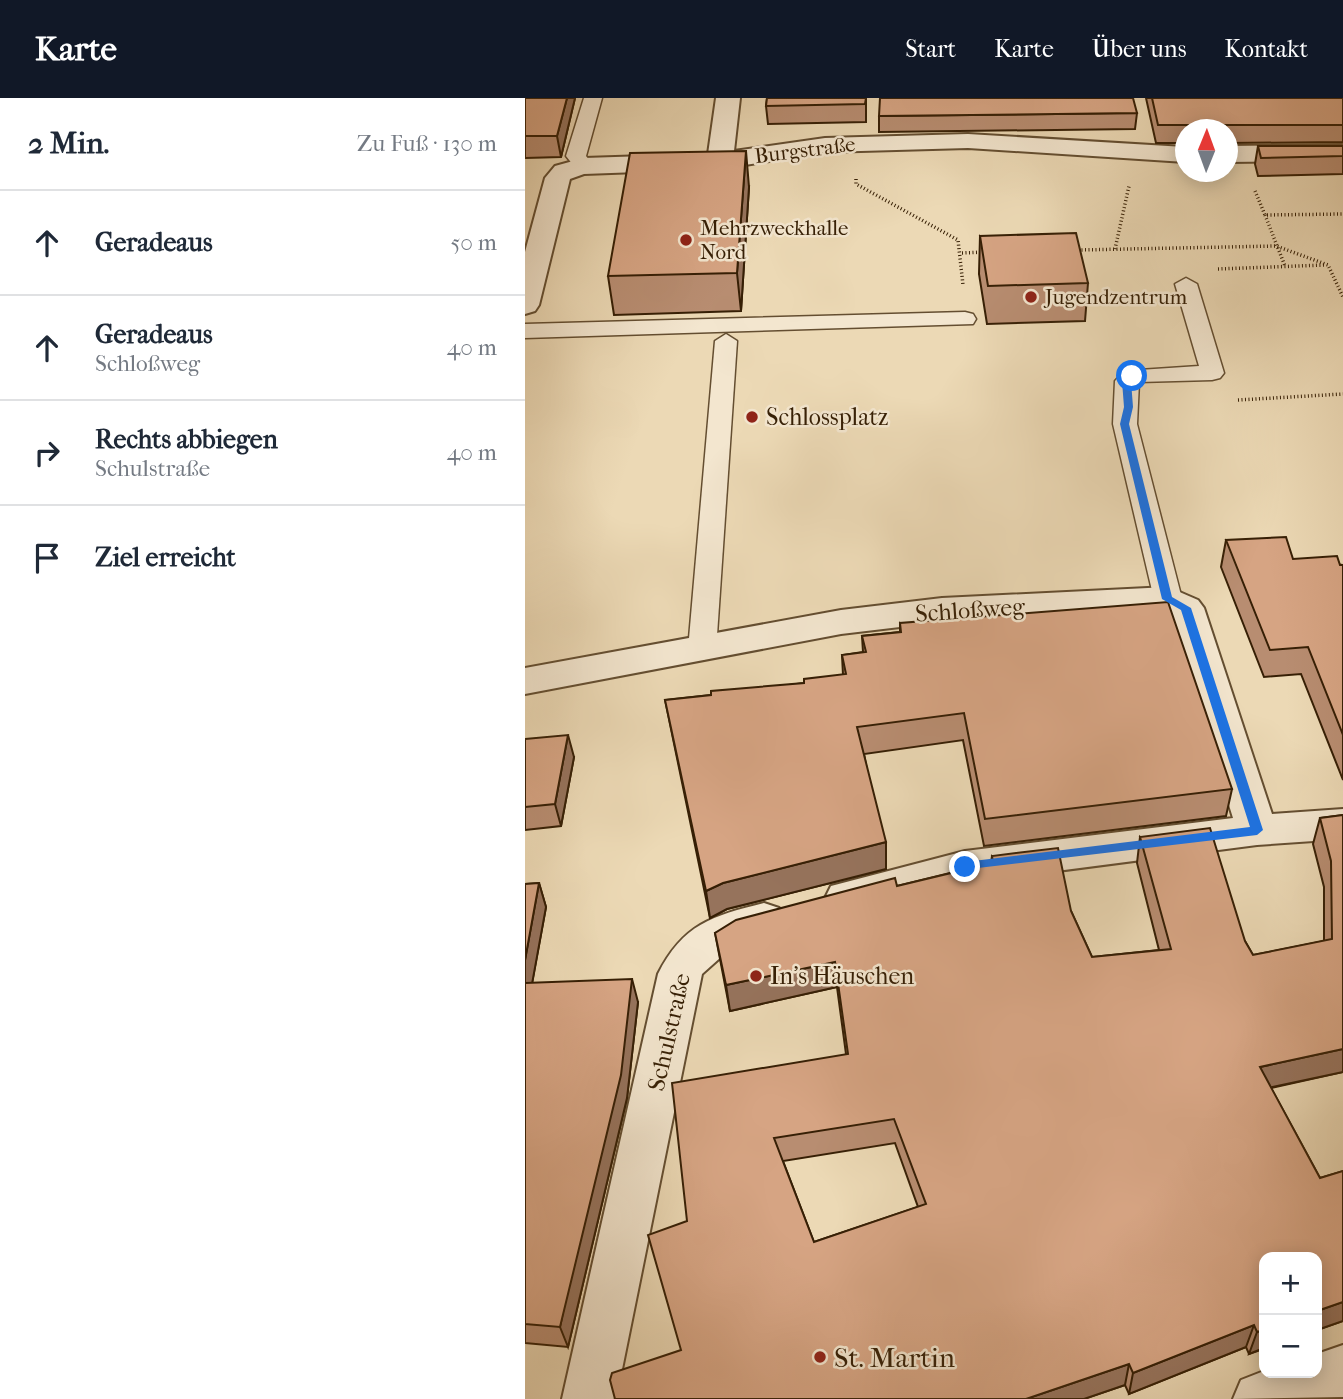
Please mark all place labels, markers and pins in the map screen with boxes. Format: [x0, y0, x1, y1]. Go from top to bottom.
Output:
place label: Mehrzweckhalle Nord [700, 216, 848, 264]
marker: Mehrzweckhalle Nord [678, 232, 694, 248]
place label: Jugendzentrum [1043, 285, 1188, 309]
marker: Jugendzentrum [1023, 289, 1039, 305]
place label: Schlossplatz [766, 403, 889, 431]
marker: Schlossplatz [744, 409, 760, 425]
place label: In's Häuschen [770, 962, 914, 990]
marker: In's Häuschen [748, 968, 764, 984]
place label: St. Martin [834, 1341, 955, 1374]
marker: St. Martin [812, 1349, 828, 1365]

